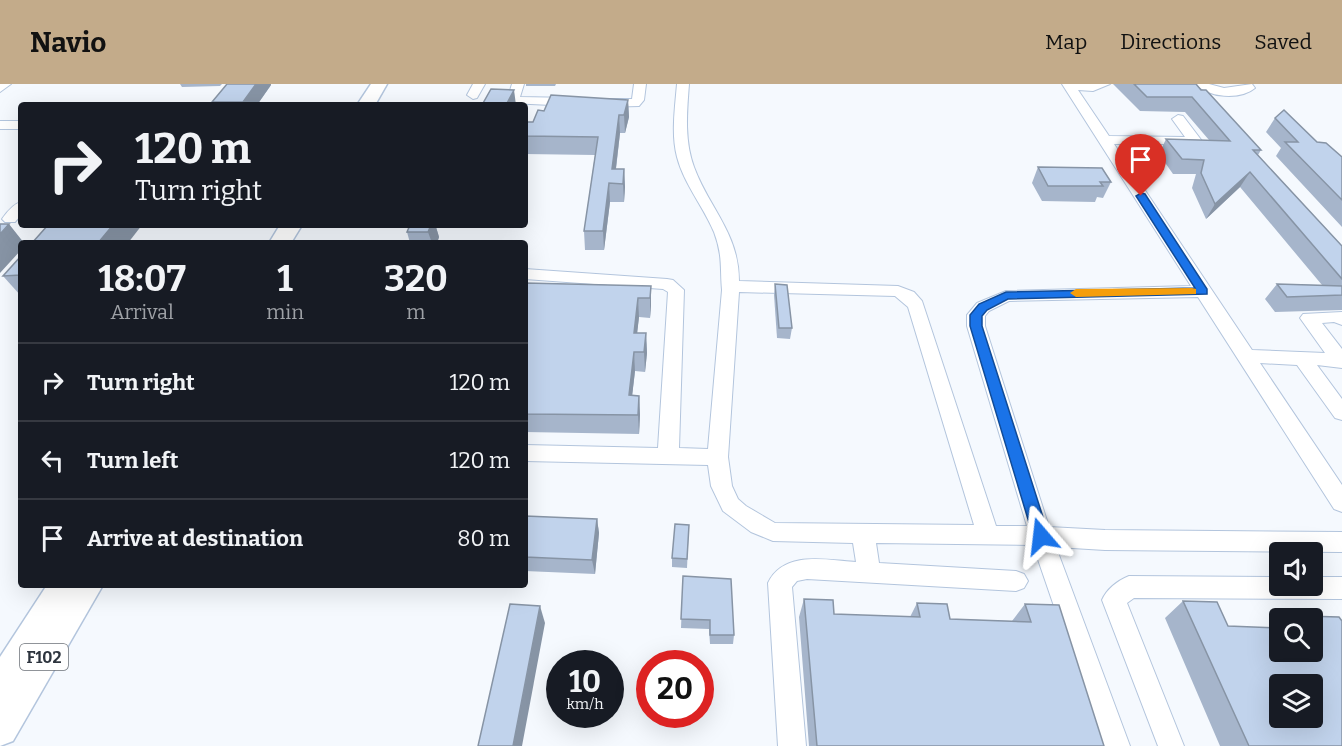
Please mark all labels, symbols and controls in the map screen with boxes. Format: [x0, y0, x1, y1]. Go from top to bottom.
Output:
text: Navio [30, 26, 106, 59]
text: Map [1045, 29, 1087, 55]
text: Directions [1120, 29, 1221, 55]
text: Saved [1254, 29, 1312, 55]
text: 120 m [135, 124, 251, 174]
icon: right [36, 126, 114, 204]
pin [1115, 134, 1166, 196]
icon: arrive [1124, 143, 1157, 176]
text: Turn right [135, 175, 262, 207]
text: 18:07 [98, 257, 186, 301]
text: 1 [277, 257, 293, 301]
text: 320 [384, 257, 448, 301]
text: Arrival [110, 300, 174, 324]
text: min [266, 300, 304, 324]
text: m [406, 300, 425, 324]
icon: right [36, 366, 69, 399]
text: Turn right [87, 369, 195, 396]
text: 120 m [450, 369, 510, 396]
icon: left [36, 444, 69, 477]
text: Turn left [87, 447, 179, 474]
text: 120 m [450, 447, 510, 474]
position arrow [1009, 504, 1073, 568]
icon: arrive [36, 522, 69, 555]
text: Arrive at destination [87, 525, 303, 552]
text: 80 m [457, 525, 510, 552]
map controls [1269, 542, 1323, 728]
button: sound [1269, 542, 1323, 596]
button: search [1269, 608, 1323, 662]
road number: F102 [20, 644, 68, 670]
speed limit sign: 20 [636, 650, 714, 728]
text: 10 [569, 664, 601, 700]
button: layers [1269, 674, 1323, 728]
text: km/h [566, 695, 604, 713]

